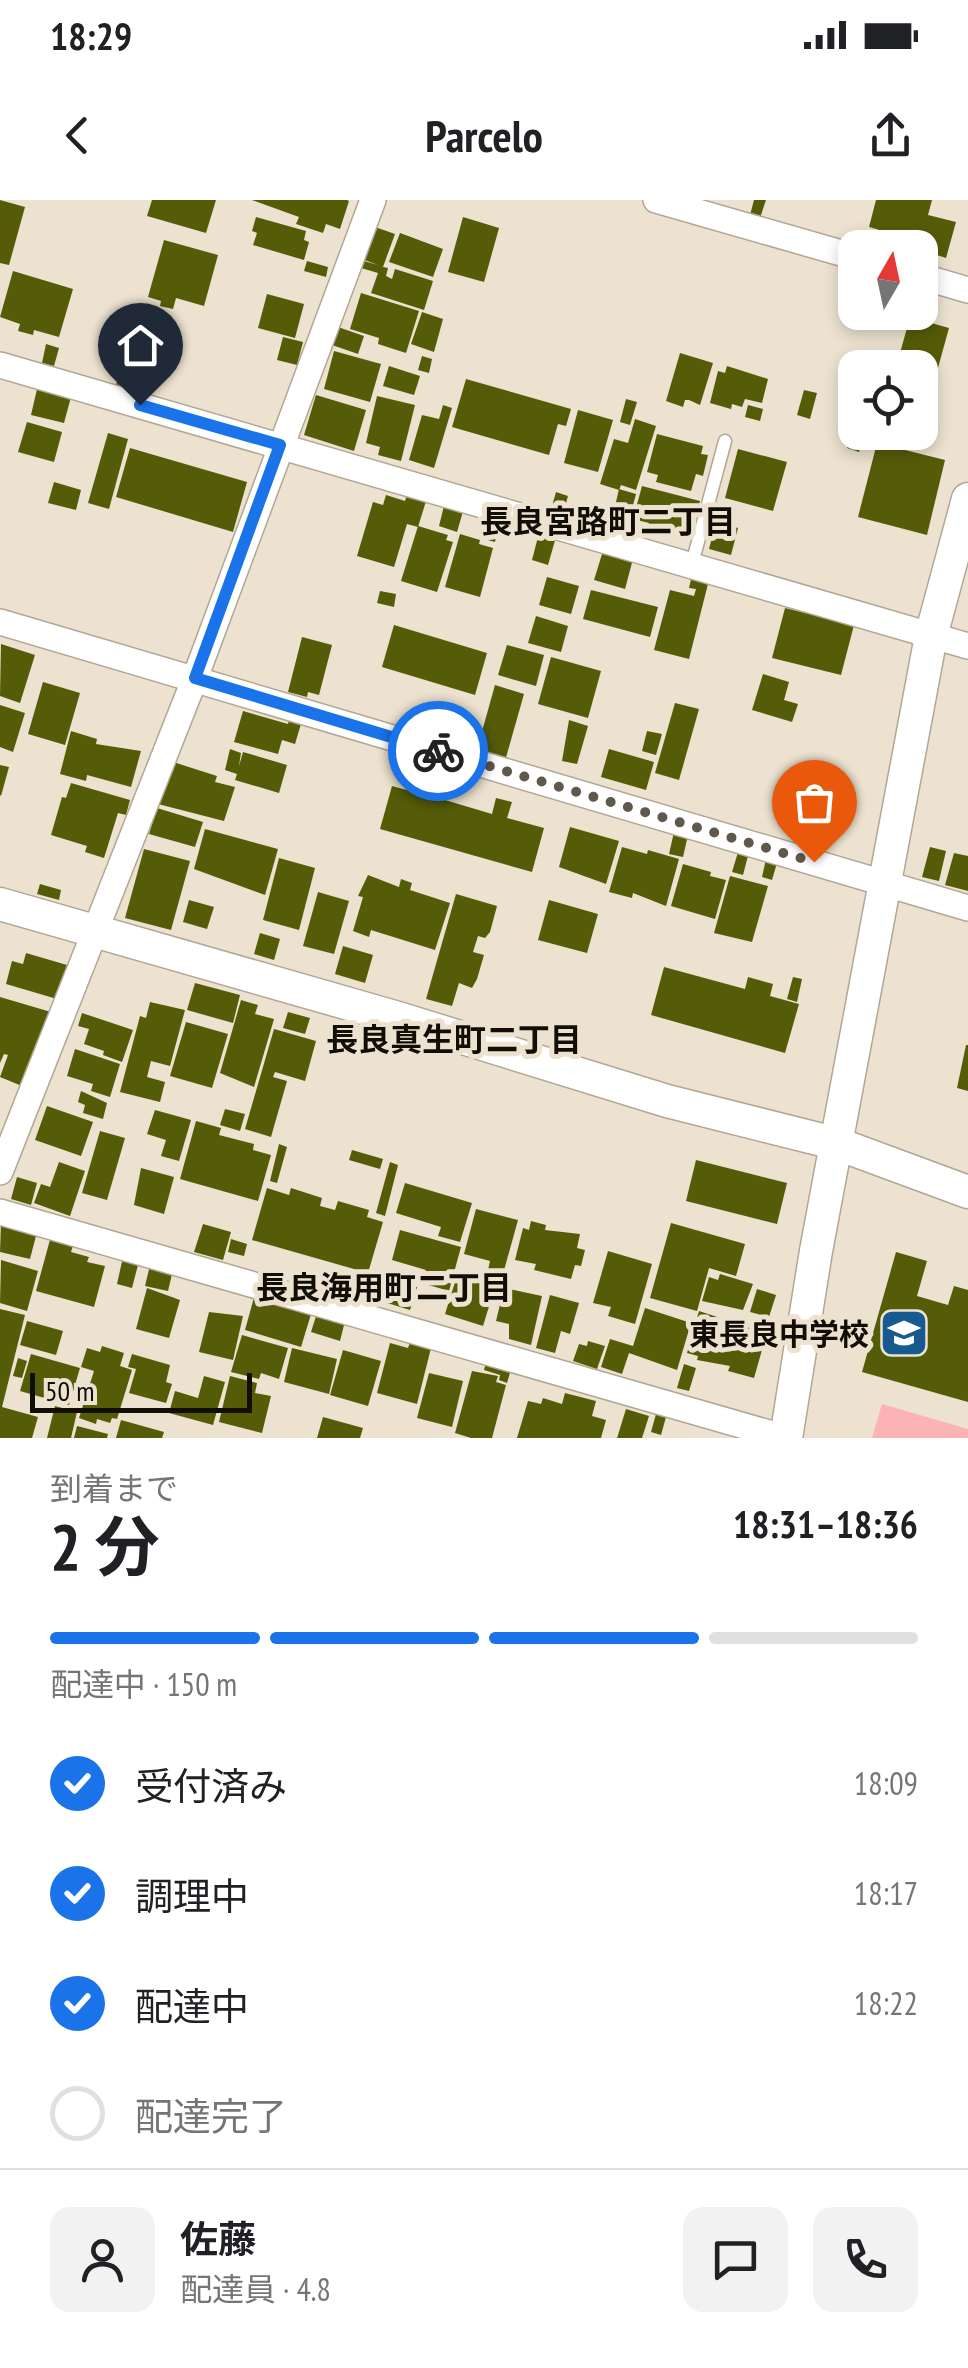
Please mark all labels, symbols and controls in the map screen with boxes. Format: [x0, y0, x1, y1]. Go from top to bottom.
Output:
text: 18:29 [50, 11, 132, 60]
text: Parcelo [425, 106, 543, 164]
icon: back [50, 108, 105, 163]
icon: share [863, 108, 918, 163]
north arrow [838, 230, 938, 330]
map controls [838, 230, 938, 450]
pin [98, 303, 183, 406]
icon: home [113, 318, 168, 373]
button: locate [838, 350, 938, 450]
district label: 長良宮路町二丁目 [480, 500, 736, 542]
courier [388, 701, 488, 801]
icon: bike [411, 724, 466, 779]
pin [772, 760, 857, 863]
icon: bag [787, 775, 842, 830]
district label: 長良真生町二丁目 [326, 1018, 582, 1060]
district label: 長良海用町二丁目 [256, 1266, 512, 1308]
school or university icon: 東長良中学校 [878, 1307, 930, 1359]
place label: 東長良中学校 [689, 1314, 869, 1353]
scale bar [30, 1368, 252, 1412]
text: 50 m [45, 1372, 94, 1409]
text: 到着まで [50, 1467, 178, 1509]
text: 18:31–18:36 [733, 1499, 918, 1548]
text: 2 分 [50, 1504, 159, 1588]
text: 配達中 · 150 m [50, 1663, 237, 1705]
icon: check [50, 1756, 105, 1811]
text: 受付済み [135, 1761, 287, 1810]
text: 18:09 [854, 1762, 918, 1804]
icon: check [50, 1866, 105, 1921]
text: 調理中 [135, 1871, 249, 1920]
text: 18:17 [854, 1872, 918, 1914]
icon: check [50, 1976, 105, 2031]
text: 配達中 [135, 1981, 249, 2030]
text: 18:22 [854, 1982, 918, 2024]
text: 配達完了 [135, 2091, 287, 2140]
button: person [50, 2207, 155, 2312]
button: chat [683, 2207, 788, 2312]
button: phone [813, 2207, 918, 2312]
text: 佐藤 [180, 2214, 256, 2263]
text: 配達員 · 4.8 [180, 2268, 331, 2310]

